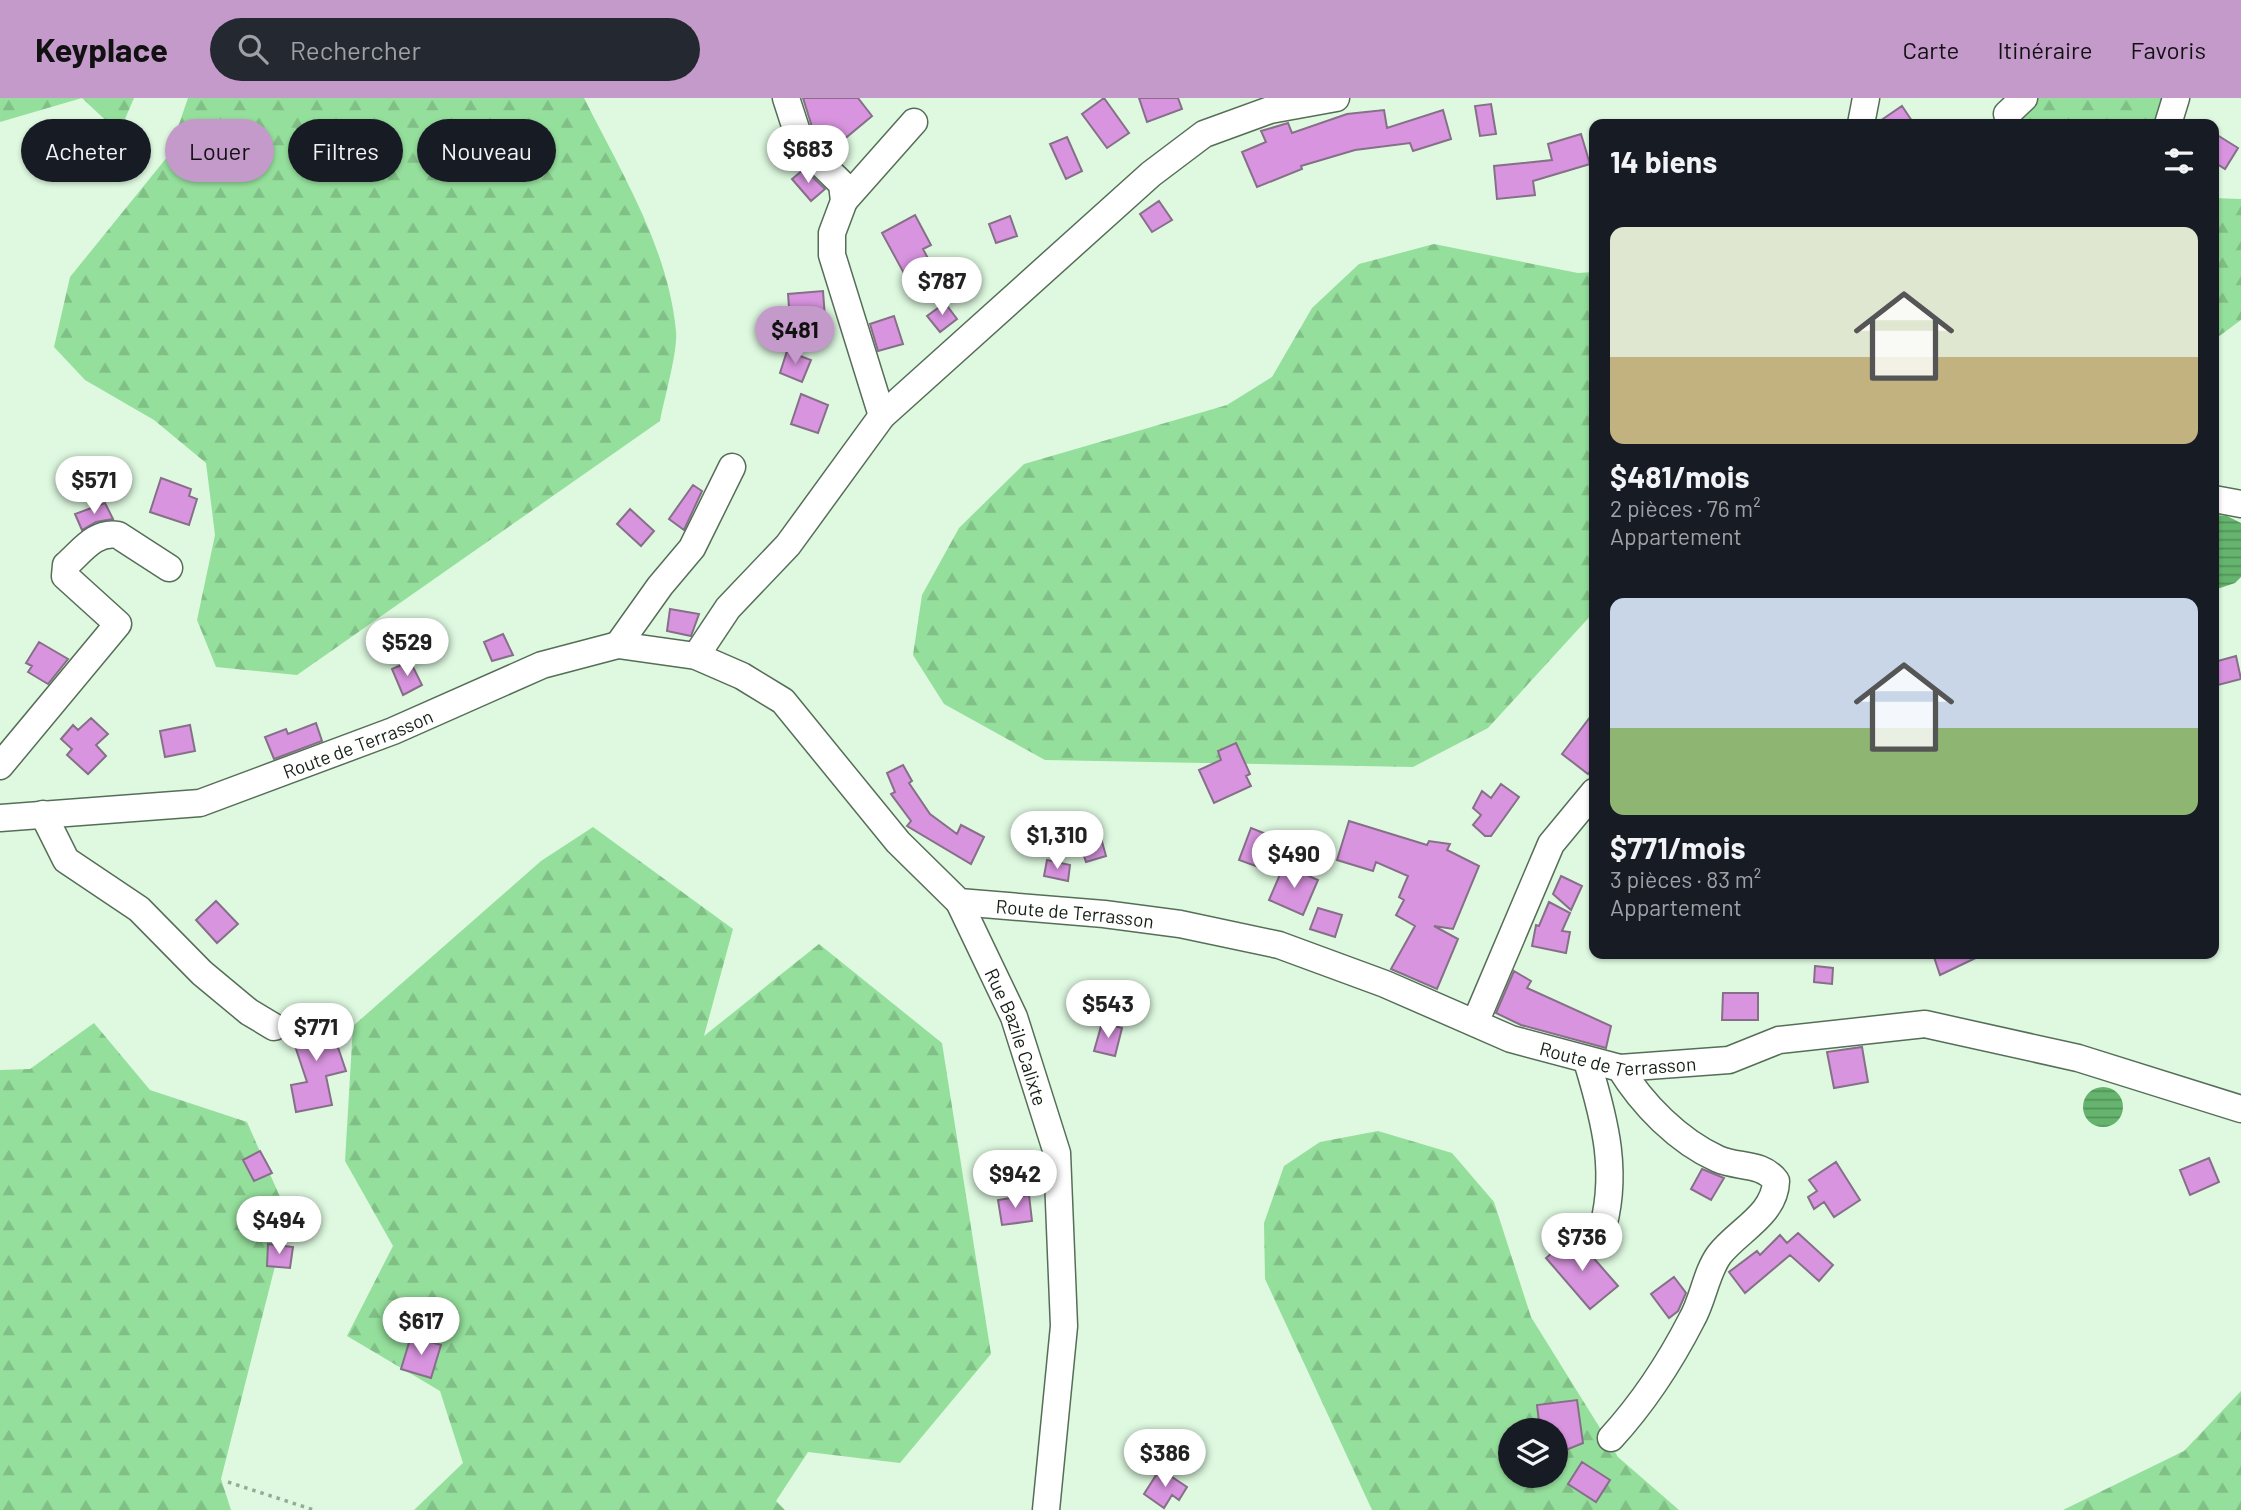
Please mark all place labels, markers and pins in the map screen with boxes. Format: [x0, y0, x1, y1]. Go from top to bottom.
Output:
pin: $683 [767, 126, 849, 185]
pin: $787 [901, 258, 983, 317]
pin: $481 [754, 306, 836, 366]
pin: $571 [53, 456, 135, 516]
pin: $529 [366, 618, 448, 678]
pin: $1,310 [1000, 812, 1114, 871]
pin: $490 [1253, 830, 1335, 890]
pin: $543 [1067, 981, 1149, 1040]
pin: $771 [275, 1004, 357, 1063]
pin: $942 [974, 1150, 1056, 1210]
pin: $494 [238, 1196, 320, 1256]
pin: $736 [1541, 1214, 1623, 1273]
pin: $617 [380, 1298, 462, 1357]
pin: $386 [1124, 1430, 1206, 1489]

